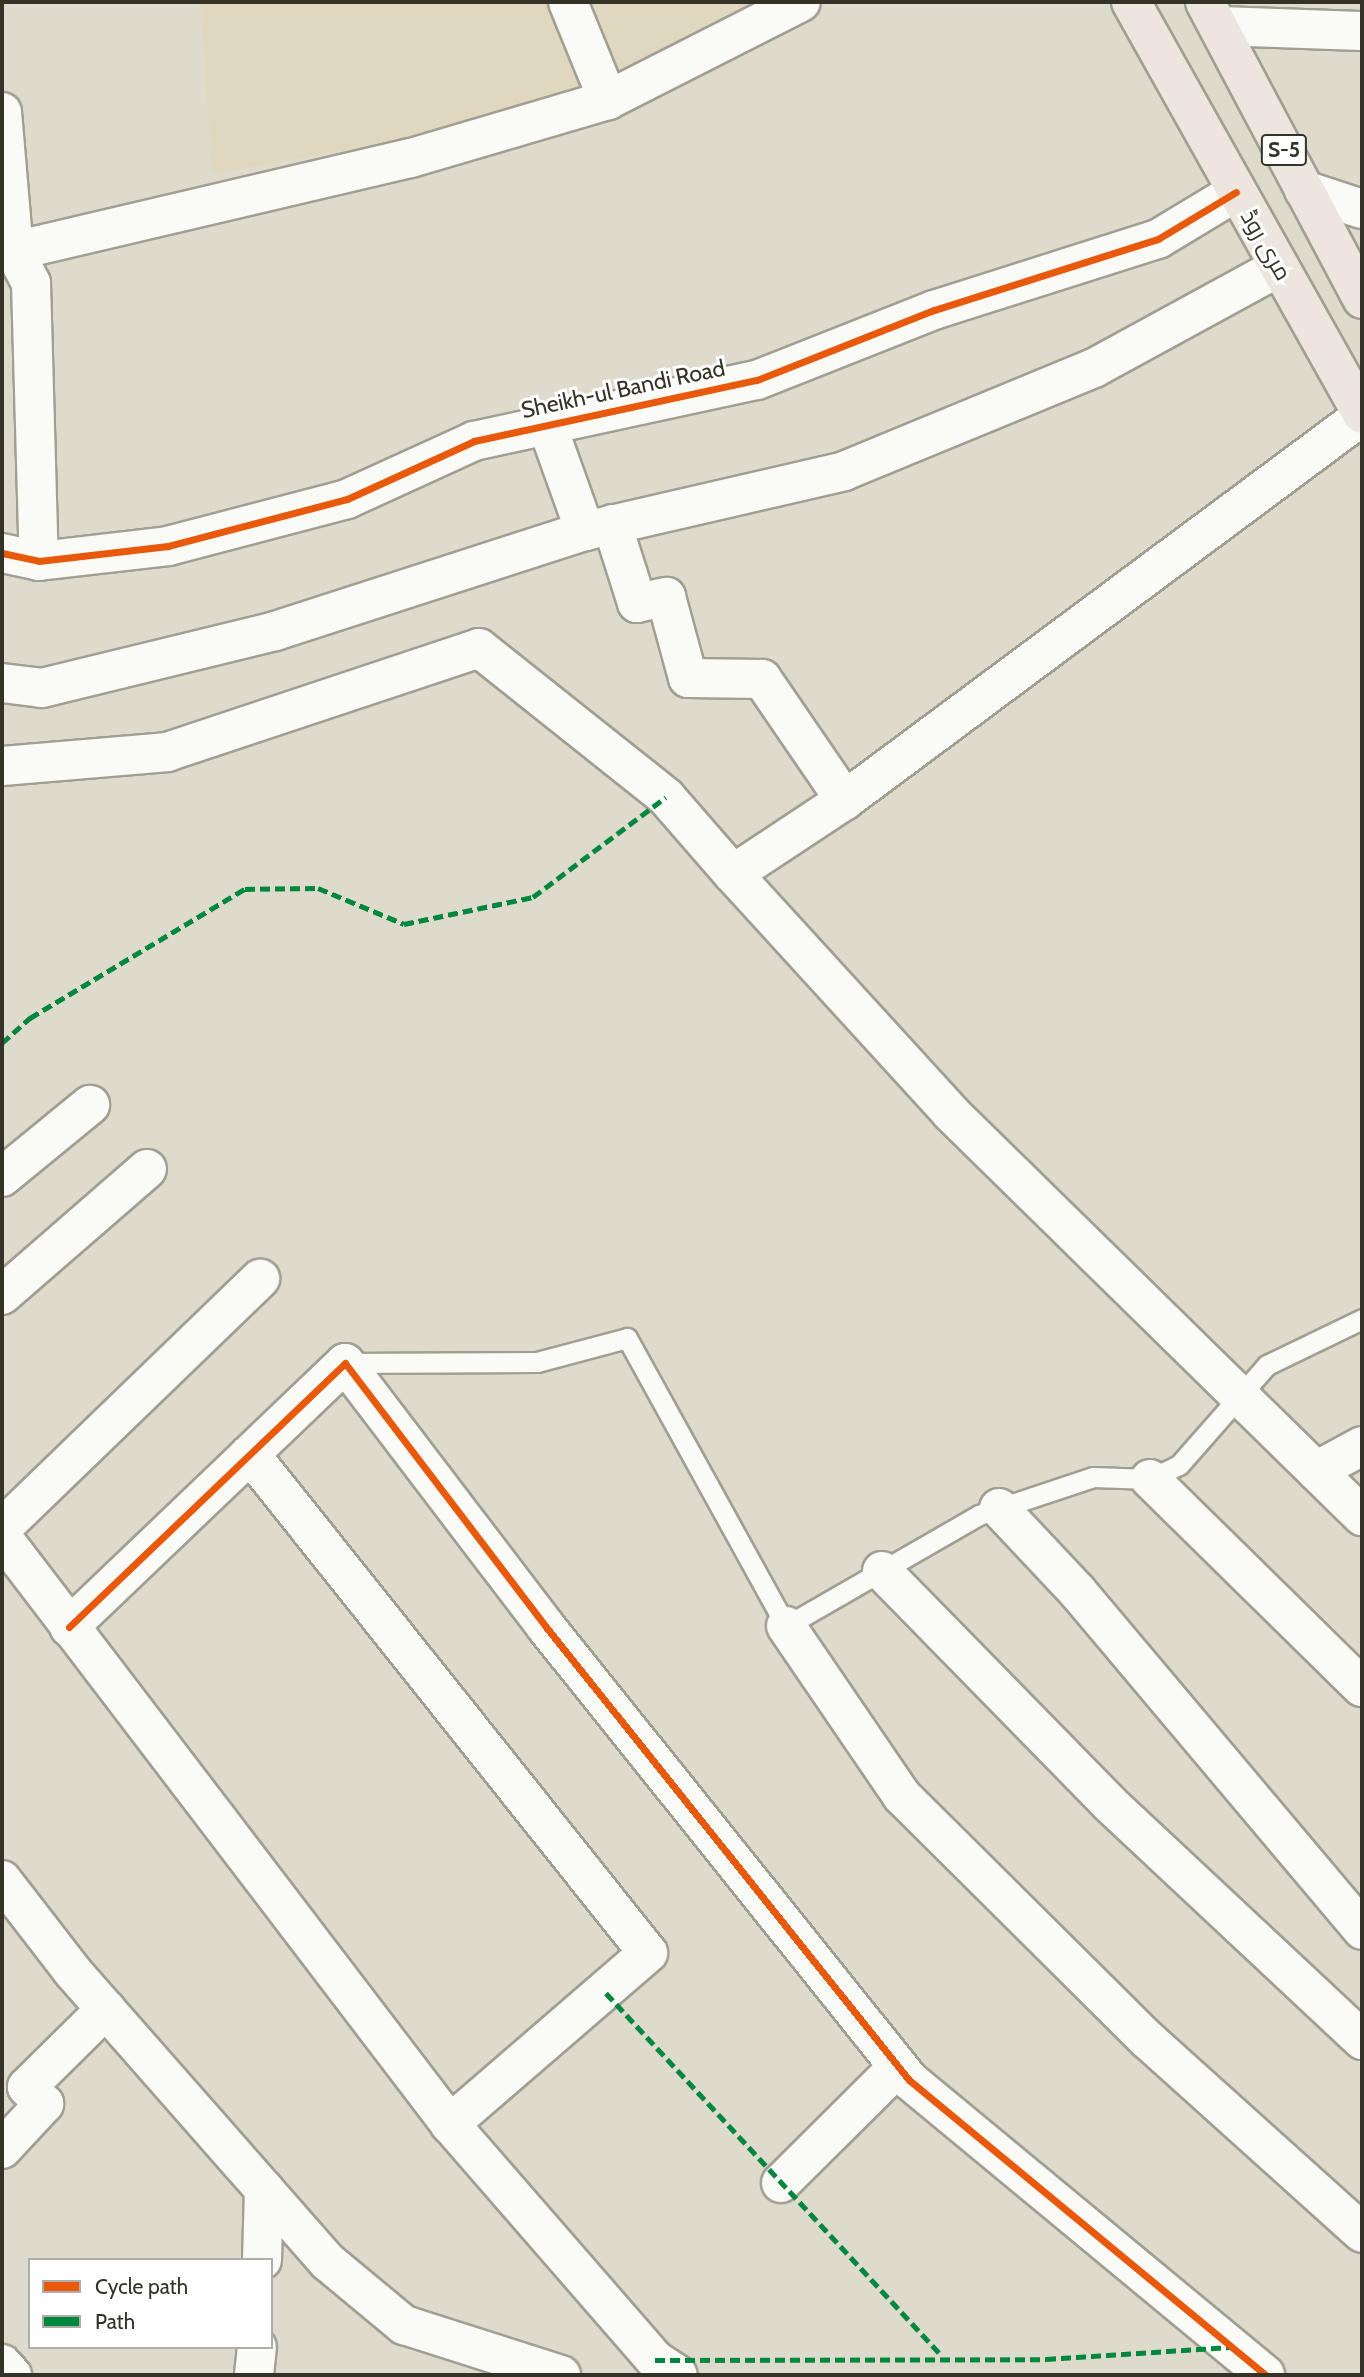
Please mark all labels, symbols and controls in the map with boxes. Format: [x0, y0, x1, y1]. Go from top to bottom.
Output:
road number: S-5 [1260, 132, 1308, 168]
street label: مری روڈ [1235, 205, 1297, 285]
street label: Sheikh-ul Bandi Road [518, 354, 728, 424]
legend [28, 2258, 273, 2349]
text: Cycle path [95, 2274, 188, 2299]
text: Path [95, 2309, 135, 2334]

